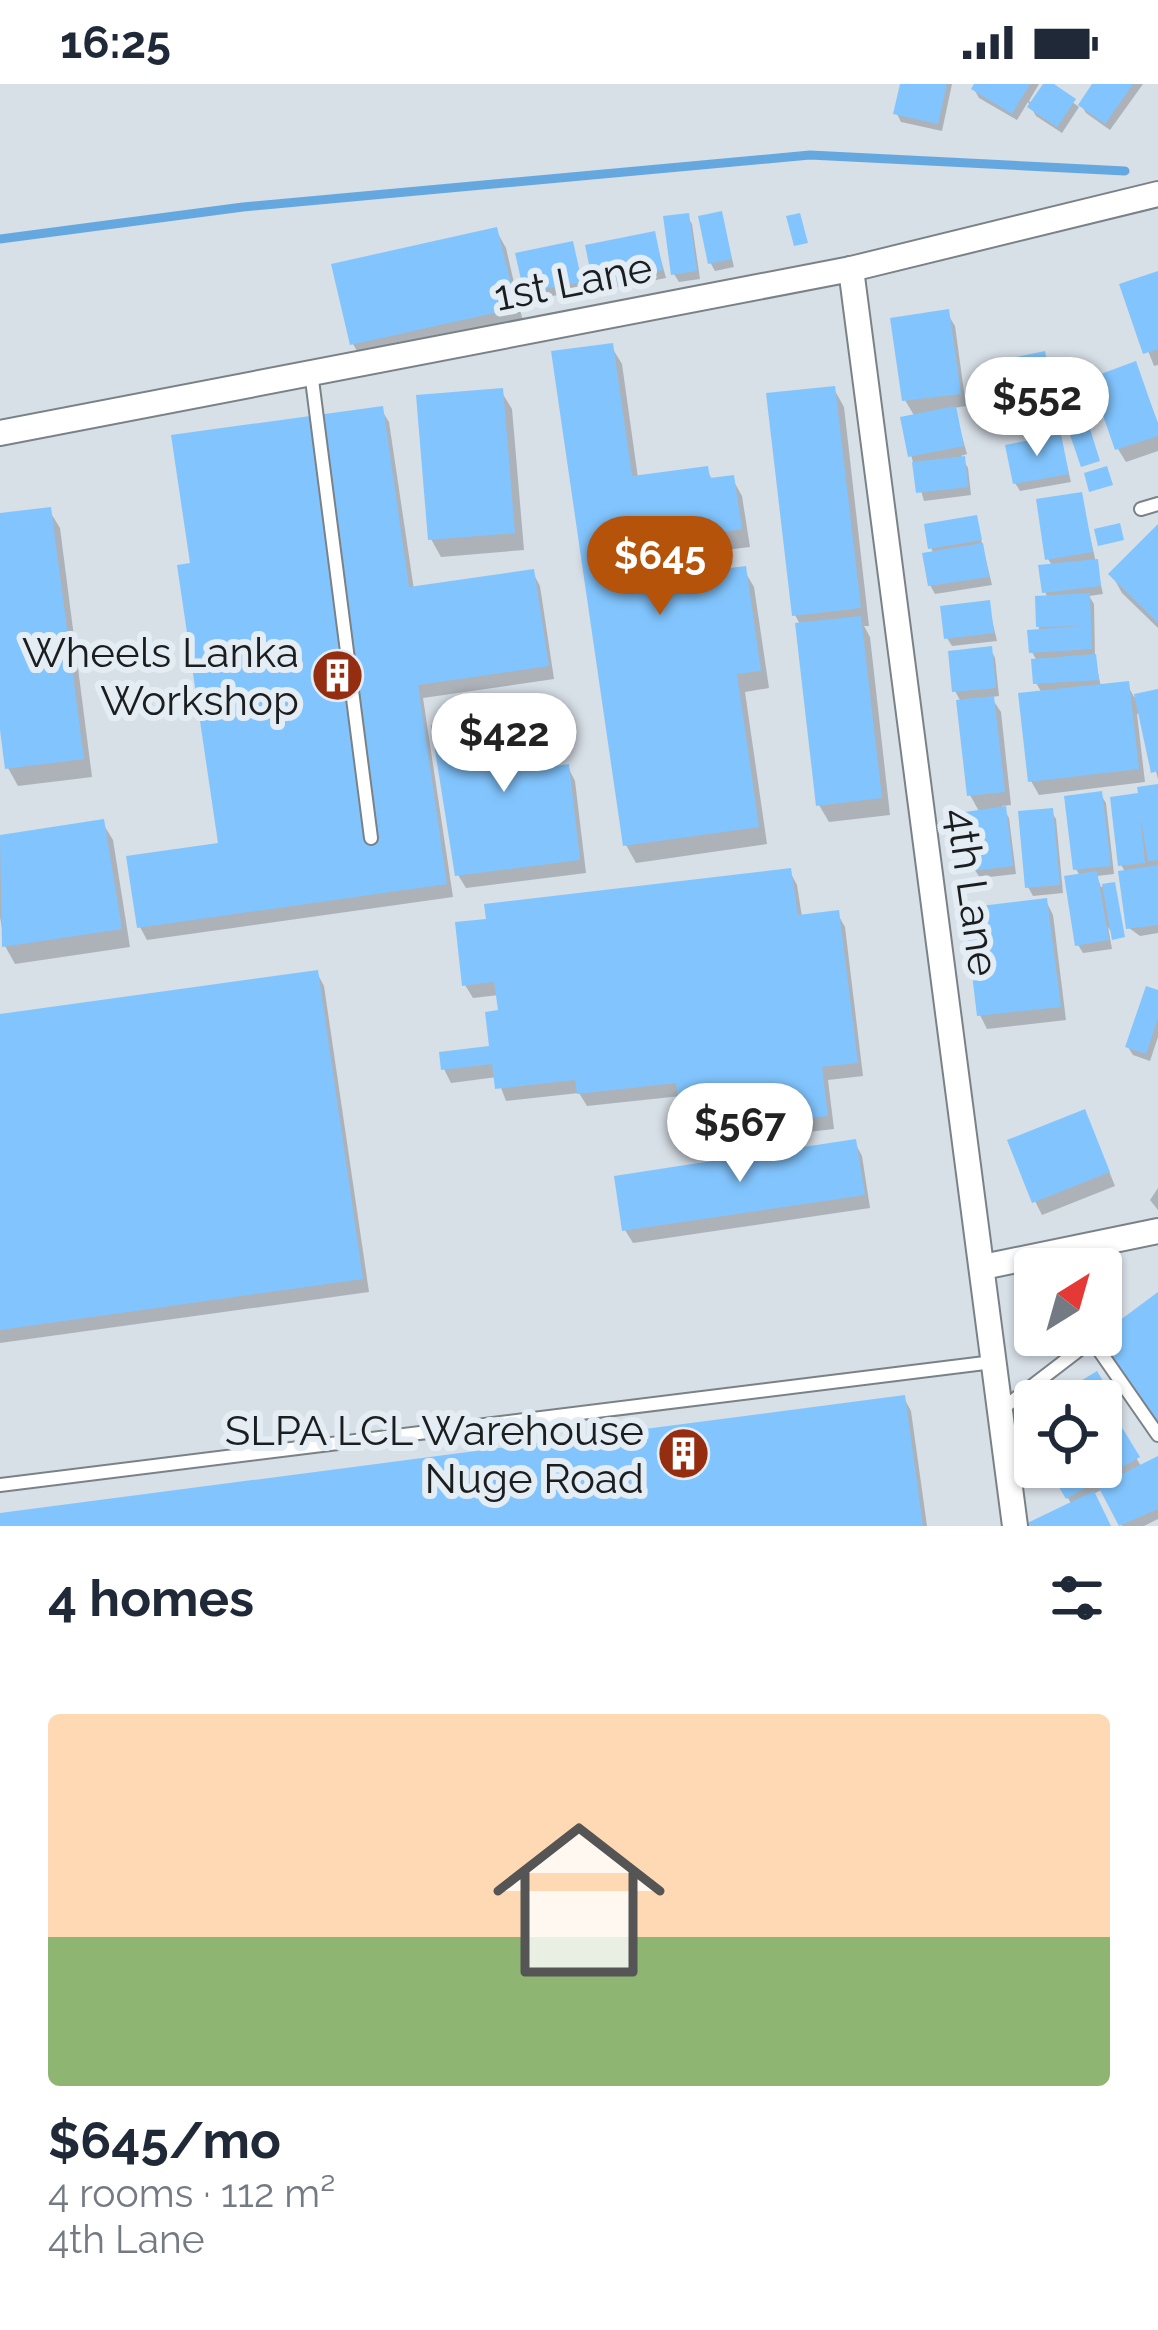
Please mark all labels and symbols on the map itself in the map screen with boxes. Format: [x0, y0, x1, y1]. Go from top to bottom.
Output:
street label: 1st Lane [490, 242, 656, 321]
pin: $552 [966, 357, 1108, 459]
pin: $645 [589, 516, 731, 618]
place label: Wheels Lanka Workshop [22, 628, 299, 725]
building icon: Wheels Lanka Workshop [310, 648, 366, 704]
pin: $422 [433, 693, 575, 795]
street label: 4th Lane [937, 805, 1009, 979]
pin: $567 [669, 1083, 811, 1185]
north arrow [1014, 1248, 1122, 1356]
place label: SLPA LCL Warehouse Nuge Road [225, 1406, 644, 1503]
building icon: SLPA LCL Warehouse Nuge Road [655, 1426, 711, 1482]

